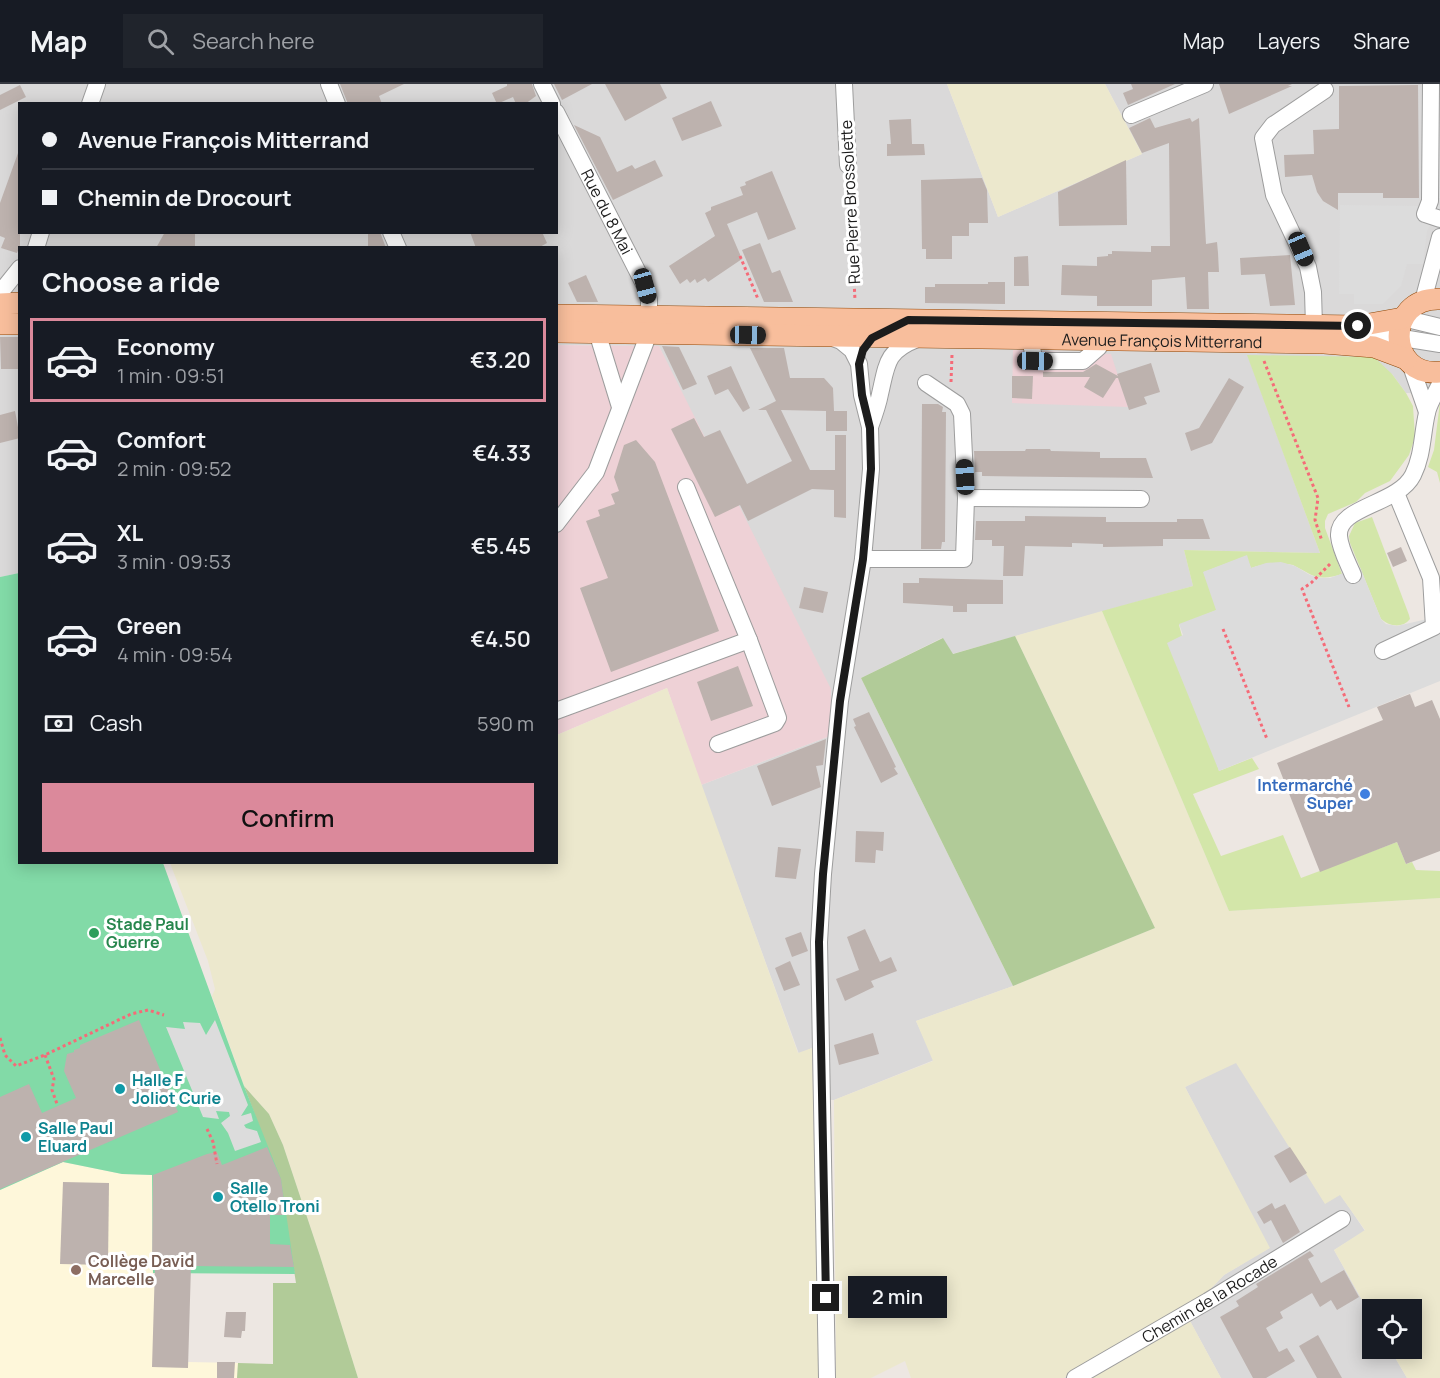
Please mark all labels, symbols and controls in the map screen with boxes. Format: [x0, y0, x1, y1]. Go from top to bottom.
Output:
search box [123, 14, 543, 68]
text: Map [30, 22, 87, 60]
icon: search [144, 25, 177, 58]
text: Search here [192, 26, 315, 56]
text: Map [1183, 27, 1224, 55]
text: Layers [1257, 27, 1320, 55]
text: Share [1353, 27, 1410, 55]
street label: Rue Pierre Brossolette [835, 119, 865, 285]
text: Avenue François Mitterrand [78, 125, 369, 155]
street label: Rue du 8 Mai [576, 165, 638, 258]
text: Chemin de Drocourt [78, 183, 292, 213]
car [1286, 229, 1316, 269]
text: Choose a ride [42, 263, 220, 300]
car [632, 266, 658, 306]
route start [1344, 312, 1371, 339]
car [730, 326, 766, 344]
street label: Avenue François Mitterrand [1061, 328, 1263, 353]
text: Economy [117, 332, 215, 362]
icon: car [45, 333, 99, 387]
text: €3.20 [470, 345, 531, 375]
car [1017, 352, 1053, 370]
text: 1 min · 09:51 [117, 362, 225, 389]
text: Comfort [117, 425, 206, 455]
icon: car [45, 426, 99, 480]
text: €4.33 [472, 438, 531, 468]
text: 2 min · 09:52 [117, 455, 231, 482]
car [955, 459, 975, 495]
text: XL [117, 518, 143, 548]
icon: car [45, 519, 99, 573]
text: €5.45 [471, 531, 531, 561]
text: 3 min · 09:53 [117, 548, 231, 575]
text: Green [117, 611, 182, 641]
icon: car [45, 612, 99, 666]
text: €4.50 [471, 624, 531, 654]
text: 4 min · 09:54 [117, 641, 233, 668]
icon: cash [42, 707, 75, 740]
text: Cash [90, 708, 143, 738]
text: 590 m [477, 710, 534, 737]
place label: Intermarché Super [1257, 774, 1353, 814]
button: Confirm [42, 783, 534, 852]
marker: Intermarché Super [1358, 787, 1372, 801]
place label: Stade Paul Guerre [106, 913, 189, 953]
marker: Stade Paul Guerre [87, 926, 101, 940]
place label: Halle F Joliot Curie [132, 1069, 222, 1109]
marker: Halle F Joliot Curie [113, 1082, 127, 1096]
place label: Salle Paul Eluard [38, 1117, 113, 1157]
marker: Salle Paul Eluard [19, 1130, 33, 1144]
place label: Salle Otello Troni [230, 1177, 320, 1217]
marker: Salle Otello Troni [211, 1190, 225, 1204]
place label: Collège David Marcelle [88, 1250, 194, 1290]
street label: Chemin de la Rocade [1138, 1250, 1281, 1348]
marker: Collège David Marcelle [69, 1263, 83, 1277]
callout: 2 min [847, 1277, 946, 1319]
text: 2 min [872, 1283, 923, 1310]
route end [812, 1284, 839, 1311]
map controls [1362, 1299, 1422, 1359]
button: locate [1362, 1299, 1422, 1359]

